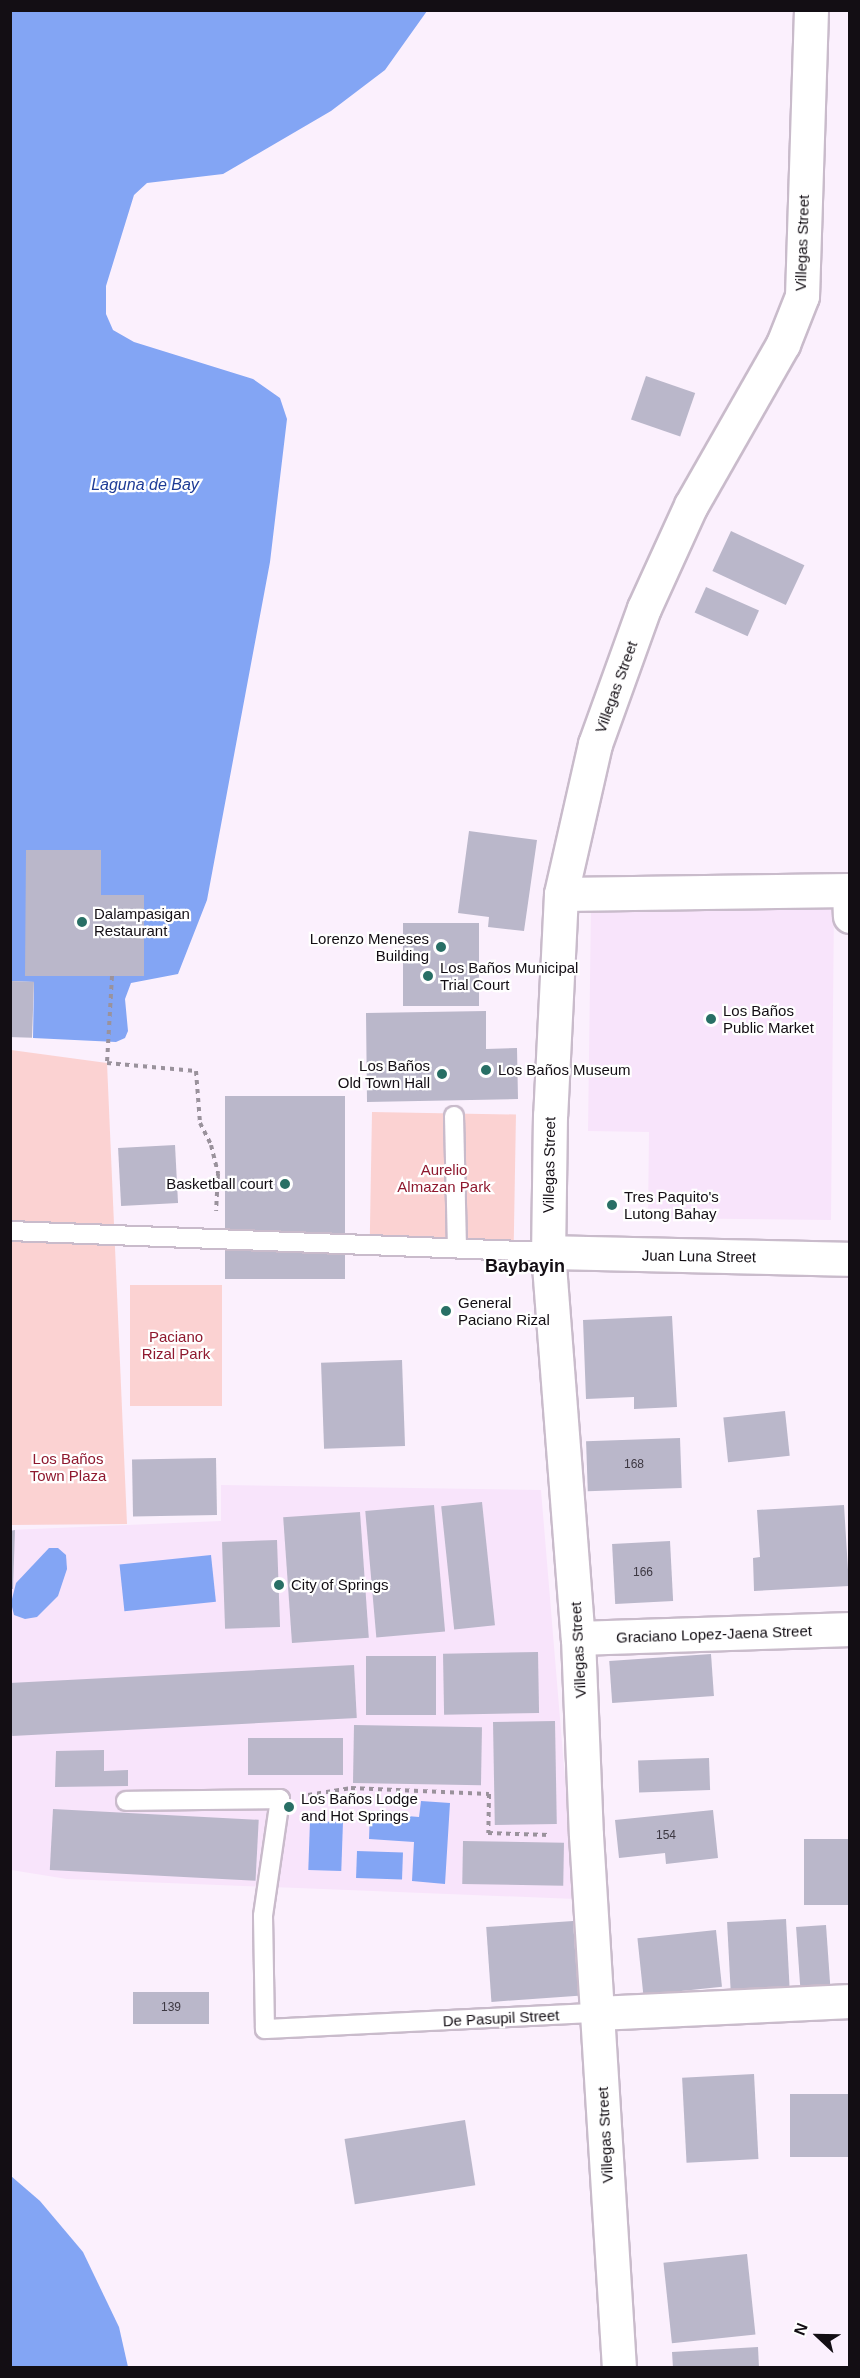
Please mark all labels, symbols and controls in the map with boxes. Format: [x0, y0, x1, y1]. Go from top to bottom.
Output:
street label: Villegas Street [791, 194, 813, 292]
water label: Laguna de Bay [91, 475, 199, 495]
street label: Villegas Street [591, 639, 641, 735]
place label: Dalampasigan Restaurant [94, 904, 190, 939]
marker: Dalampasigan Restaurant [75, 915, 89, 929]
place label: Lorenzo Meneses Building [310, 929, 429, 964]
marker: Lorenzo Meneses Building [434, 940, 448, 954]
place label: Los Baños Municipal Trial Court [440, 958, 578, 993]
marker: Los Baños Municipal Trial Court [421, 969, 435, 983]
place label: Los Baños Public Market [723, 1001, 814, 1036]
marker: Los Baños Public Market [704, 1012, 718, 1026]
place label: Los Baños Old Town Hall [337, 1056, 430, 1091]
place label: Los Baños Museum [498, 1061, 631, 1079]
marker: Los Baños Museum [479, 1063, 493, 1077]
marker: Los Baños Old Town Hall [435, 1067, 449, 1081]
street label: Villegas Street [539, 1117, 559, 1213]
park label: Aurelio Almazan Park [397, 1160, 491, 1195]
place label: Basketball court [166, 1175, 273, 1193]
marker: Basketball court [278, 1177, 292, 1191]
place label: Tres Paquito's Lutong Bahay [624, 1187, 719, 1222]
marker: Tres Paquito's Lutong Bahay [605, 1198, 619, 1212]
street label: Juan Luna Street [642, 1246, 756, 1266]
district label: Baybayin [485, 1255, 565, 1277]
place label: General Paciano Rizal [458, 1293, 550, 1328]
marker: General Paciano Rizal [439, 1304, 453, 1318]
park label: Paciano Rizal Park [142, 1327, 210, 1362]
park label: Los Baños Town Plaza [30, 1449, 106, 1484]
house number: 168 [624, 1458, 644, 1472]
house number: 166 [633, 1566, 653, 1580]
place label: City of Springs [291, 1576, 389, 1594]
marker: City of Springs [272, 1578, 286, 1592]
street label: Villegas Street [566, 1601, 590, 1699]
street label: Graciano Lopez-Jaena Street [616, 1622, 812, 1646]
place label: Los Baños Lodge and Hot Springs [301, 1789, 418, 1824]
marker: Los Baños Lodge and Hot Springs [282, 1800, 296, 1814]
house number: 154 [656, 1829, 676, 1843]
house number: 139 [161, 2001, 181, 2015]
street label: De Pasupil Street [442, 2006, 560, 2030]
street label: Villegas Street [593, 2086, 617, 2184]
north arrow [788, 2306, 848, 2366]
text: N [791, 2321, 811, 2338]

